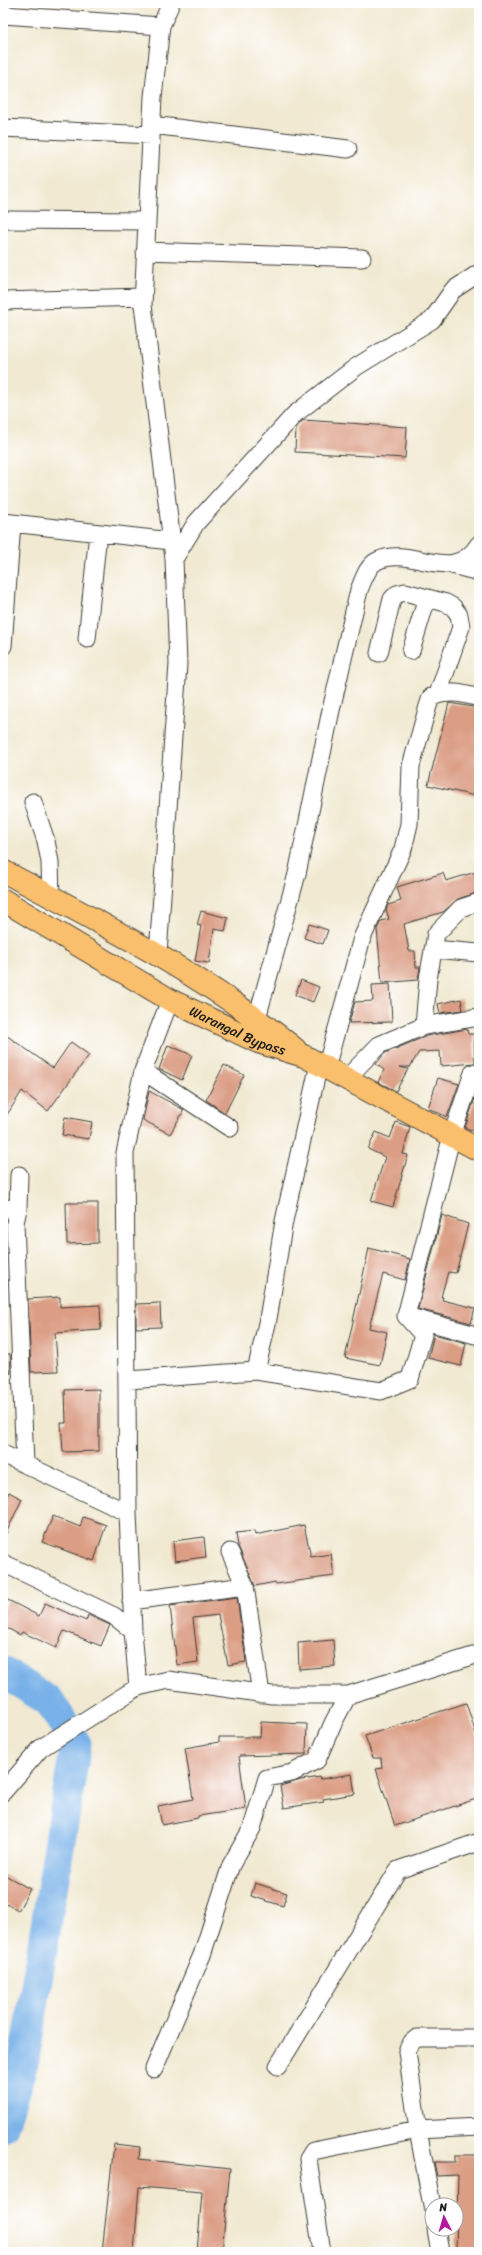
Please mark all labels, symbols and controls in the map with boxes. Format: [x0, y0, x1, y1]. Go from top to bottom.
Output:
street label: Warangal Bypass [185, 999, 289, 1063]
north arrow [424, 2197, 464, 2237]
text: N [438, 2198, 448, 2217]

